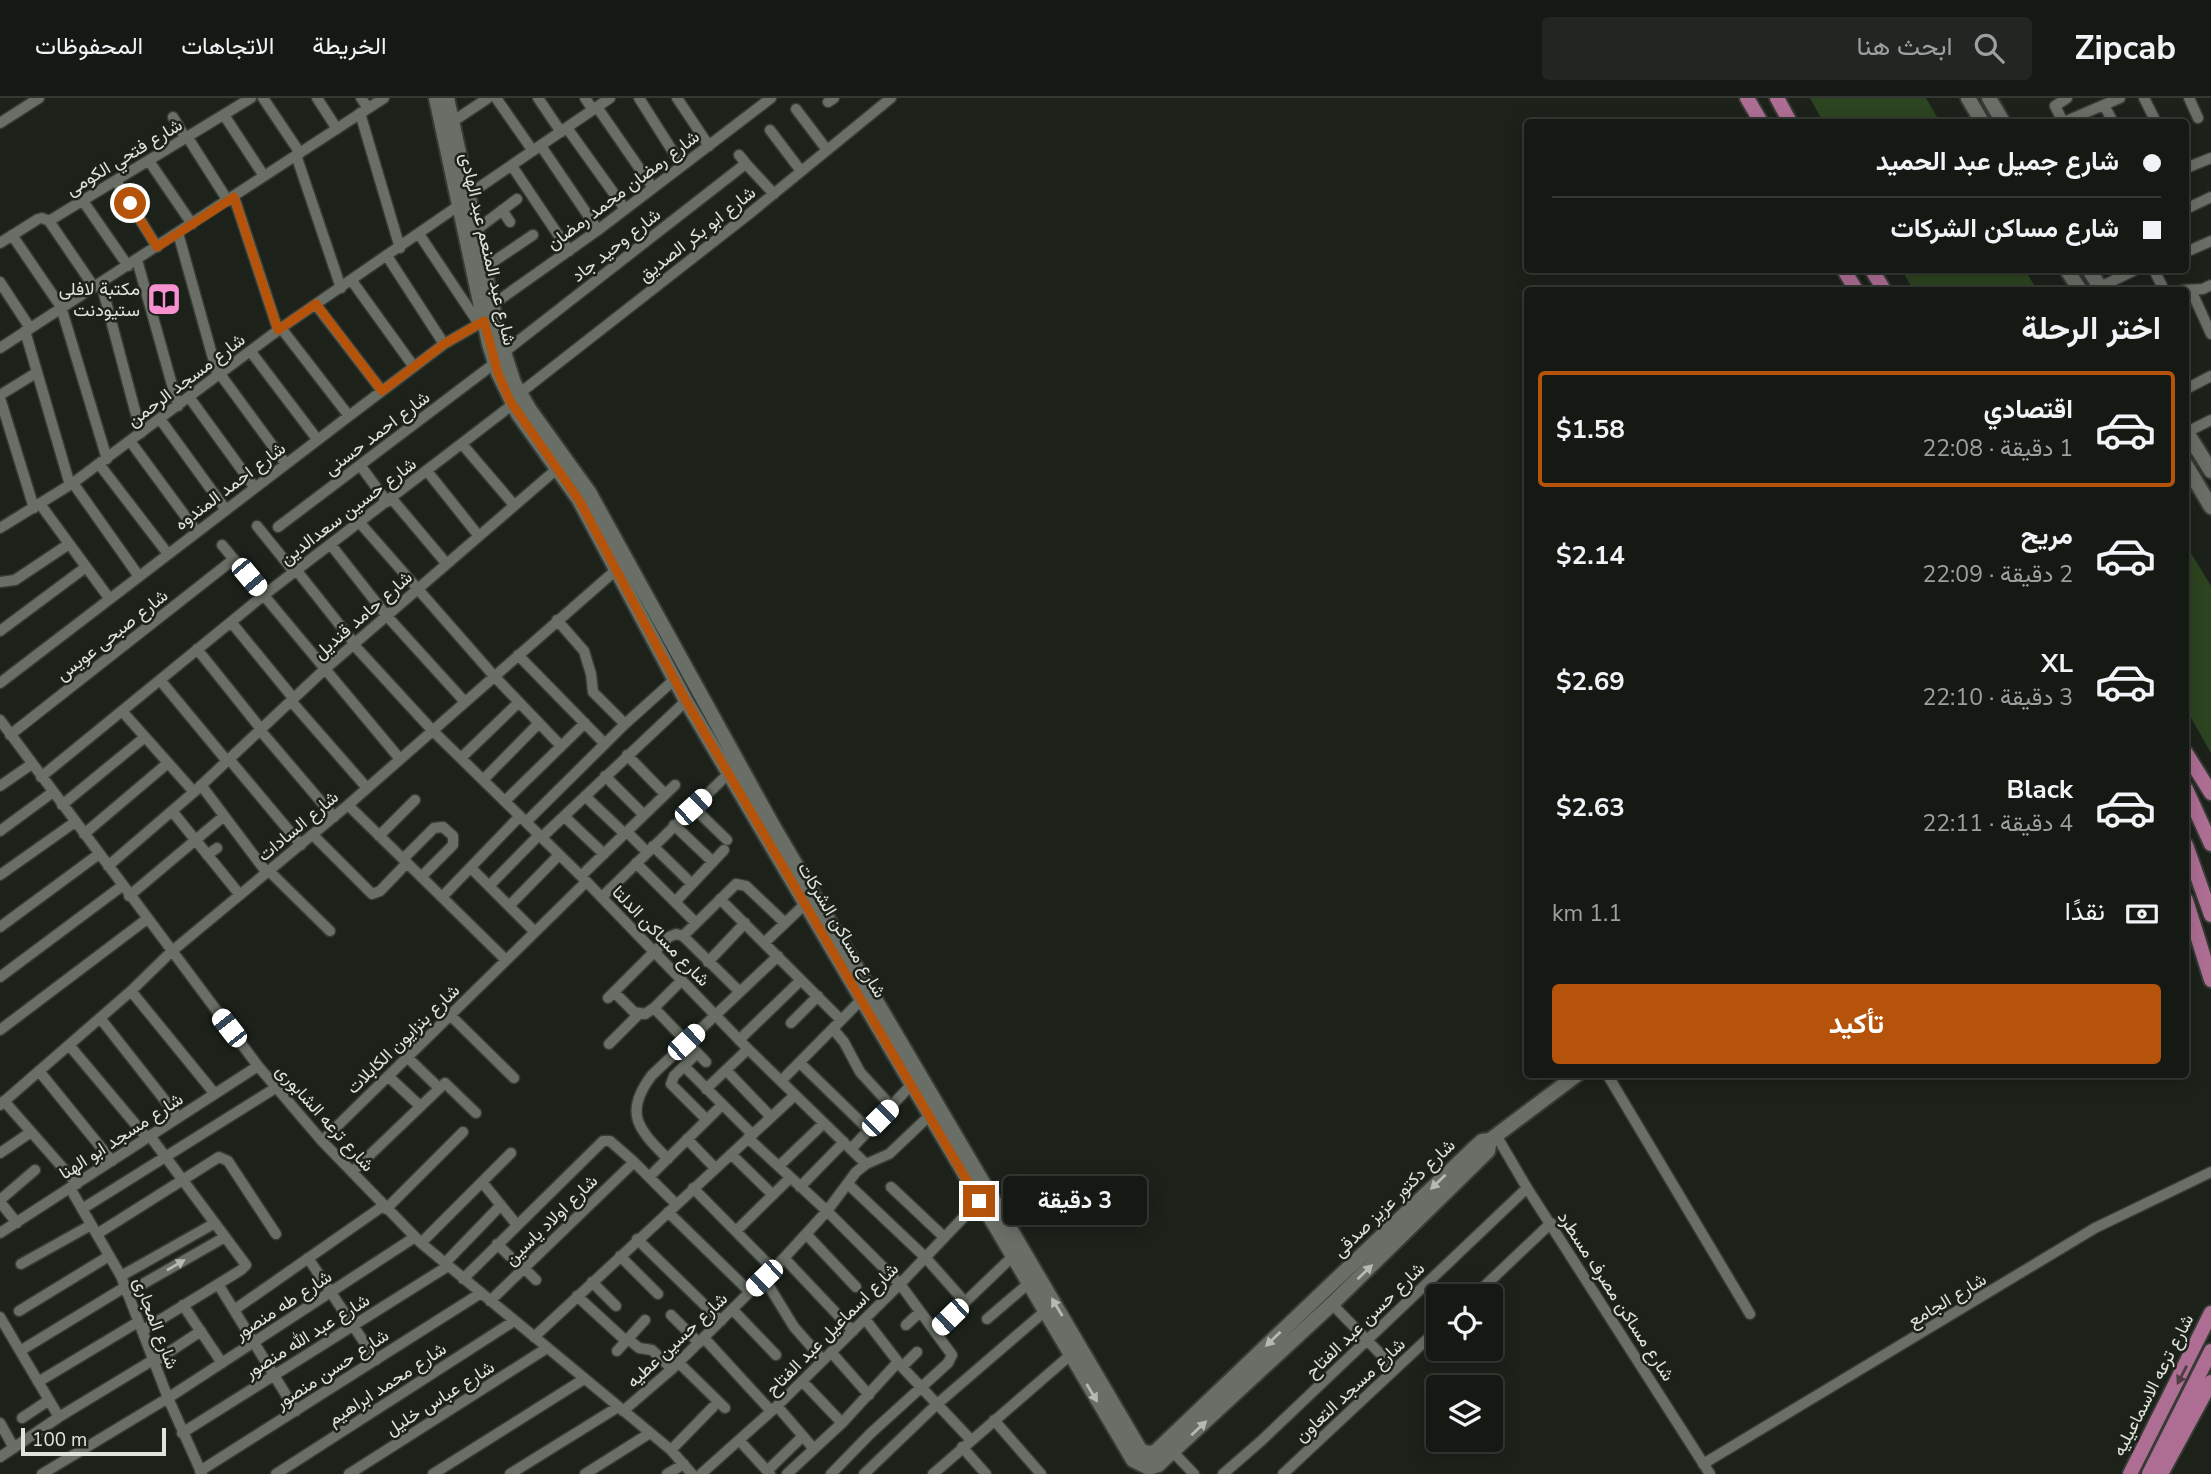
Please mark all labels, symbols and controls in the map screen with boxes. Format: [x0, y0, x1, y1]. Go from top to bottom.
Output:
search box [1542, 17, 2032, 80]
text: Zipcab [2074, 26, 2176, 71]
text: ابحث هنا [1857, 29, 1952, 64]
icon: search [1970, 29, 2008, 67]
text: المحفوظات [35, 30, 143, 62]
text: الاتجاهات [181, 30, 274, 62]
text: الخريطة [312, 30, 387, 62]
street label: شارع فتحي الكومى [61, 113, 188, 204]
street label: شارع رمضان محمد رمضان [542, 125, 704, 255]
text: شارع جميل عبد الحميد [1876, 144, 2119, 179]
street label: شارع عبد المنعم عبد الهادى [454, 150, 522, 348]
street label: شارع ابو بكر الصديق [633, 181, 761, 287]
route start [114, 187, 146, 219]
street label: شارع وحيد جاد [566, 203, 666, 287]
text: شارع مساكن الشركات [1890, 211, 2119, 246]
place label: مكتبة لافلى ستيودنت [59, 277, 140, 322]
library icon: مكتبة لافلى ستيودنت [145, 280, 183, 318]
text: اختر الرحلة [2021, 307, 2161, 350]
street label: شارع مسجد الرحمن [122, 328, 250, 432]
street label: شارع احمد حسنى [319, 385, 435, 481]
text: اقتصادي [1984, 392, 2073, 427]
icon: car [2094, 398, 2157, 461]
text: $1.58 [1556, 412, 1625, 447]
text: 1 دقيقة · 22:08 [1923, 433, 2073, 464]
street label: شارع احمد المندوه [170, 436, 290, 536]
street label: شارع حسين سعدالدين [275, 452, 421, 570]
text: مريح [2021, 518, 2073, 553]
icon: car [2094, 524, 2157, 587]
text: $2.14 [1556, 538, 1625, 573]
car [228, 554, 271, 600]
text: 2 دقيقة · 22:09 [1923, 559, 2073, 590]
street label: شارع حامد قنديل [309, 565, 417, 665]
street label: شارع صبحى عويس [51, 584, 173, 686]
text: XL [2041, 646, 2073, 681]
icon: car [2094, 650, 2157, 713]
text: $2.69 [1556, 664, 1625, 699]
text: 3 دقيقة · 22:10 [1923, 682, 2073, 713]
text: Black [2006, 772, 2073, 807]
icon: car [2094, 776, 2157, 839]
street label: شارع السادات [253, 785, 343, 867]
car [671, 785, 716, 829]
text: $2.63 [1556, 790, 1625, 825]
text: 4 دقيقة · 22:11 [1923, 808, 2073, 839]
street label: شارع مساكن الشركات [792, 858, 892, 1002]
street label: شارع مساكن الدلتا [607, 880, 715, 992]
text: نقدًا [2065, 894, 2105, 929]
icon: cash [2123, 895, 2161, 933]
text: 1.1 km [1552, 898, 1622, 929]
street label: شارع بنزايون الكابلات [341, 979, 465, 1099]
button: تأكيد [1552, 984, 2161, 1064]
car [208, 1005, 251, 1051]
car [664, 1020, 709, 1064]
street label: شارع ترعه الشابورى [270, 1059, 380, 1177]
street label: شارع مسجد ابو الهنا [54, 1087, 188, 1185]
car [858, 1096, 903, 1140]
street label: شارع دكتور عزيز صدقى [1328, 1133, 1460, 1263]
street label: شارع اولاد ياسين [499, 1169, 603, 1271]
one-way arrow [1430, 1174, 1447, 1190]
callout: 3 دقيقة [1004, 1176, 1147, 1226]
route end [963, 1185, 995, 1217]
text: 3 دقيقة [1038, 1185, 1112, 1216]
street label: شارع مساكن مصرف مسطرد [1552, 1206, 1680, 1386]
car [742, 1256, 787, 1300]
street label: شارع اسماعيل عبد الفتاح [760, 1257, 904, 1401]
street label: شارع حسن عبد الفتاح [1300, 1257, 1430, 1383]
one-way arrow [167, 1259, 186, 1271]
street label: شارع طه منصور [229, 1264, 336, 1346]
one-way arrow [1356, 1264, 1373, 1281]
street label: شارع الجامع [1903, 1267, 1991, 1333]
street label: شارع المجارى [128, 1274, 184, 1372]
map controls [1426, 1284, 1503, 1452]
button: locate [1426, 1284, 1503, 1361]
street label: شارع حسين عطيه [621, 1287, 733, 1393]
street label: شارع عبد الله منصور [239, 1288, 374, 1385]
car [928, 1295, 973, 1339]
one-way arrow [1051, 1298, 1063, 1317]
street label: شارع ترعه الاسماعيليه [2107, 1310, 2199, 1460]
street label: شارع حسن منصور [270, 1323, 393, 1415]
one-way arrow [1265, 1331, 1282, 1348]
street label: شارع مسجد التعاون [1289, 1332, 1411, 1448]
street label: شارع محمد ابراهيم [323, 1337, 451, 1431]
street label: شارع عباس خليل [381, 1355, 499, 1441]
one-way arrow [2176, 1365, 2187, 1385]
button: layers [1426, 1375, 1503, 1452]
one-way arrow [1086, 1383, 1098, 1402]
one-way arrow [1190, 1420, 1207, 1436]
scale bar [21, 1425, 166, 1457]
text: 100 m [32, 1427, 87, 1453]

